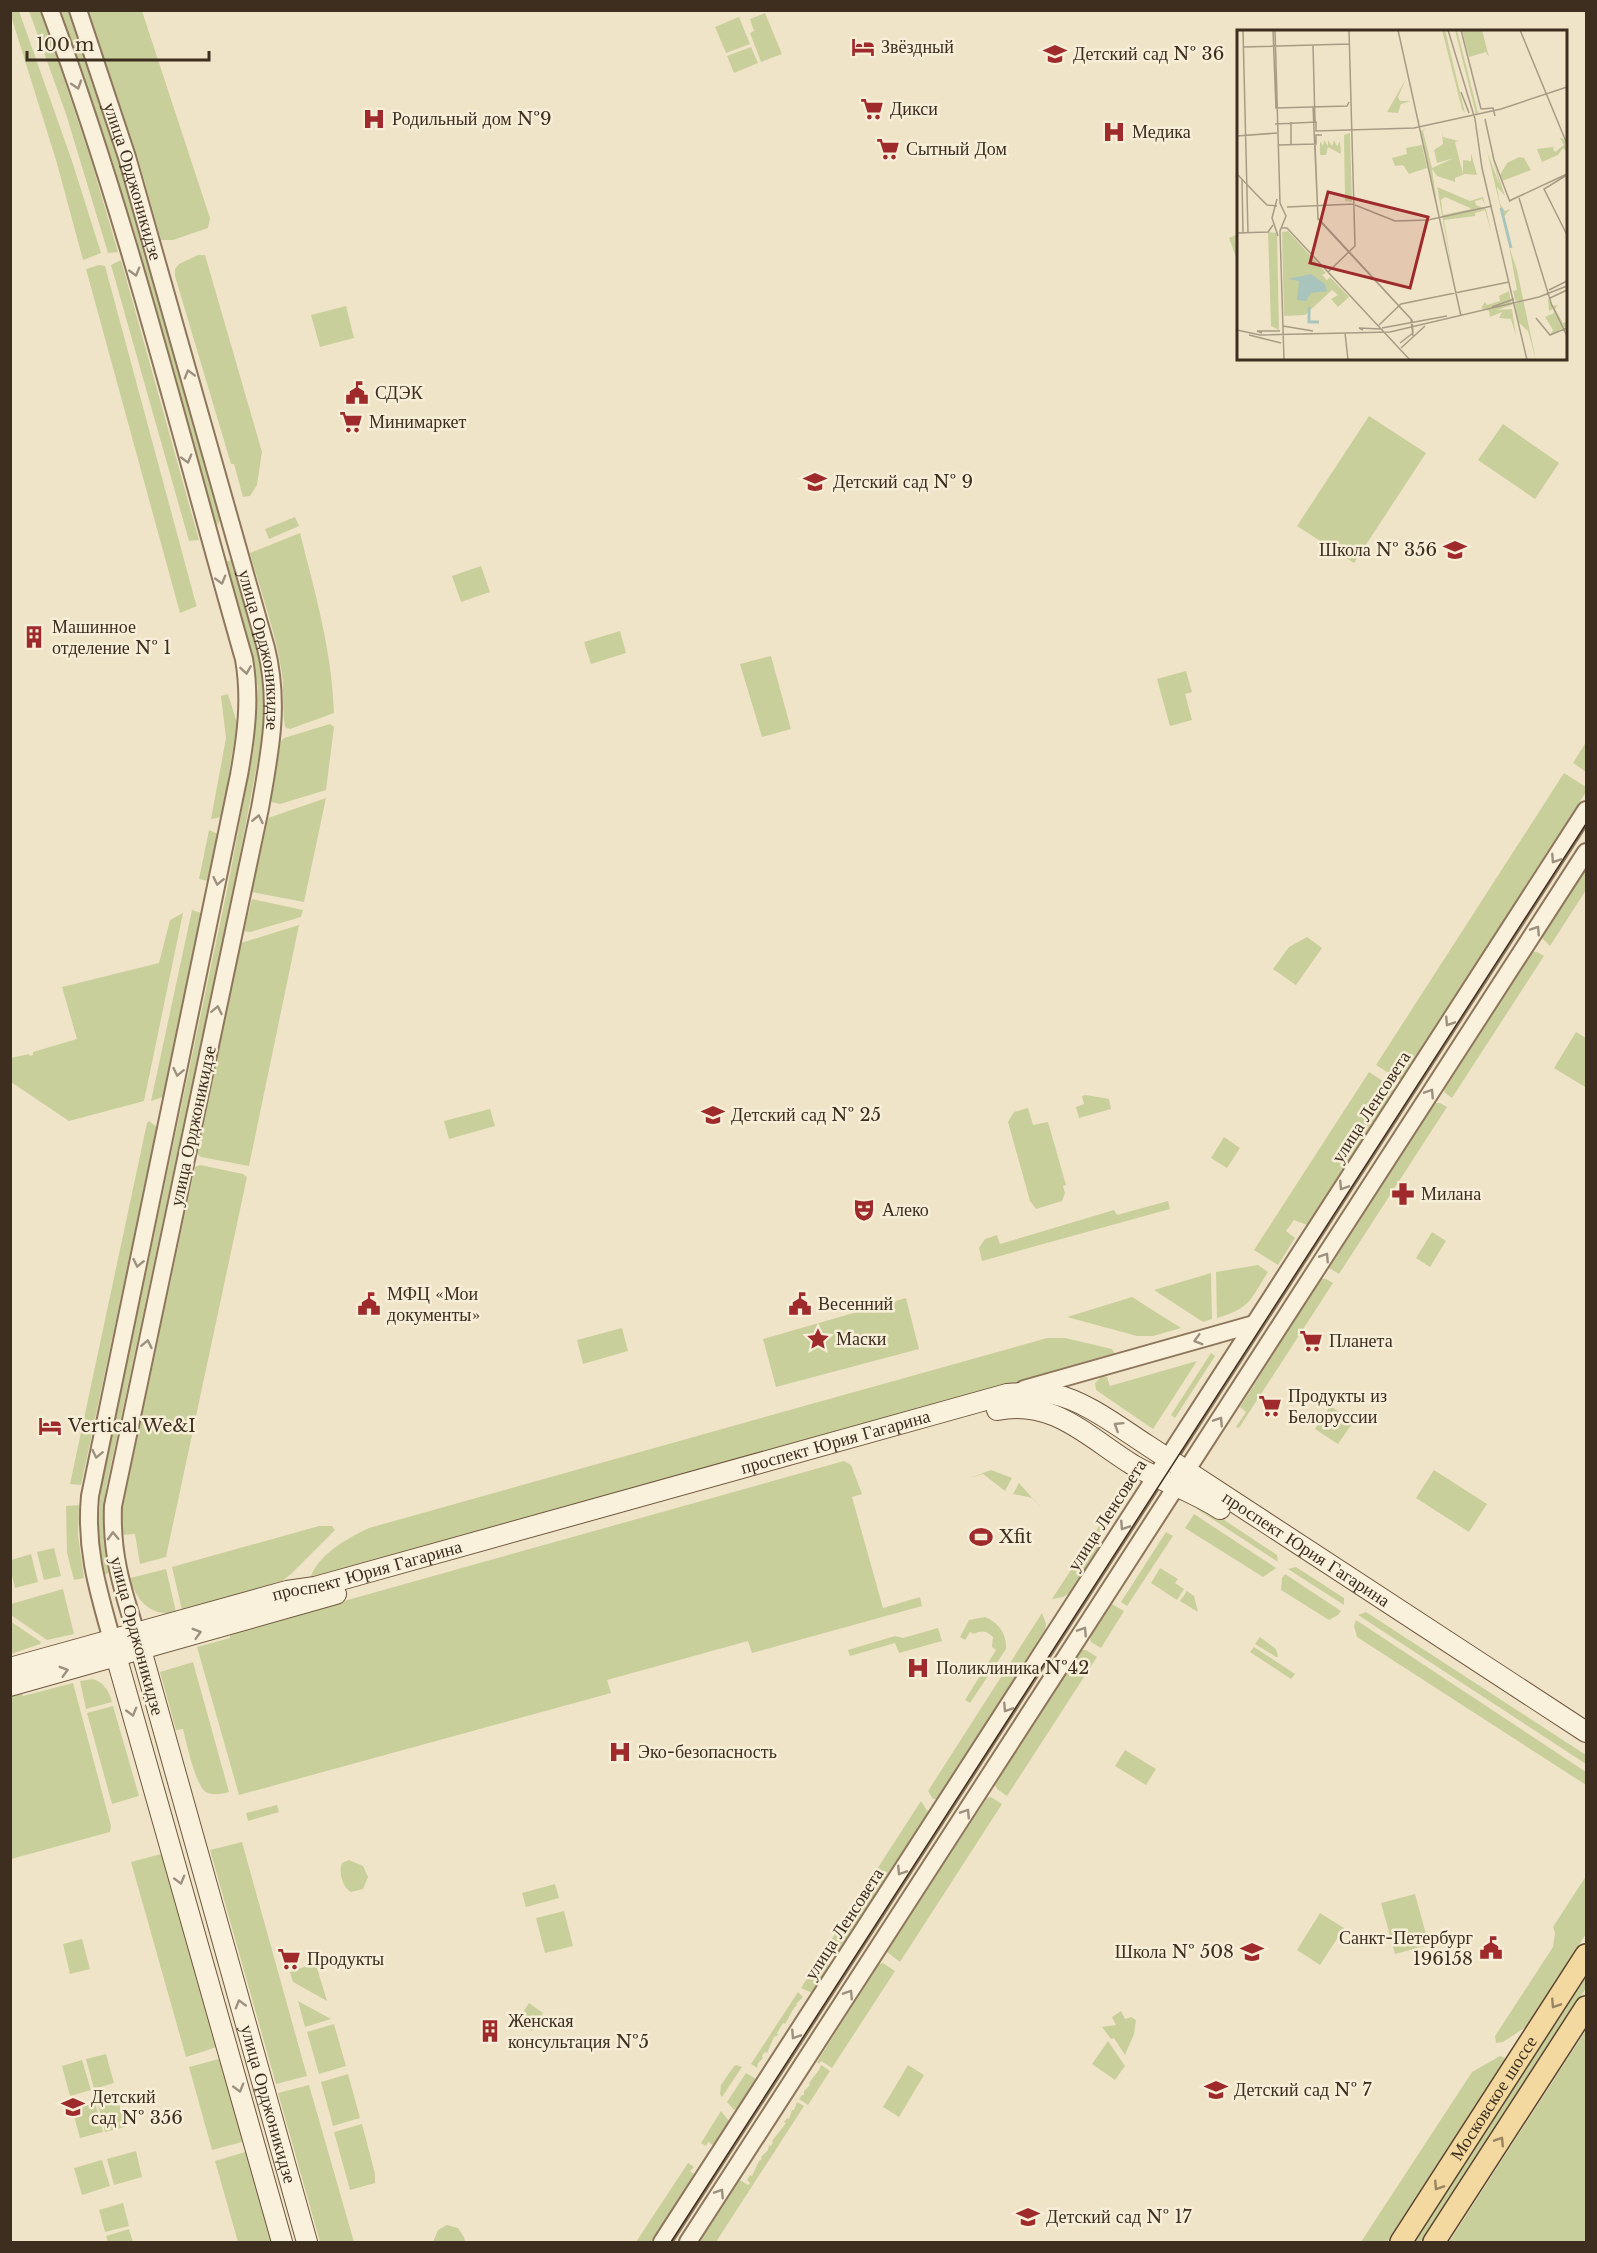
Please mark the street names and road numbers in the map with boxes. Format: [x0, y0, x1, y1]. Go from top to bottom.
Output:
street label: улица Орджоникидзе [99, 100, 167, 263]
street label: улица Орджоникидзе [233, 567, 284, 731]
street label: улица Орджоникидзе [165, 1044, 221, 1208]
street label: улица Ленсовета [1327, 1047, 1415, 1167]
street label: проспект Юрия Гагарина [738, 1405, 932, 1479]
street label: улица Ленсовета [1063, 1455, 1151, 1575]
street label: проспект Юрия Гагарина [1218, 1486, 1394, 1612]
street label: проспект Юрия Гагарина [269, 1536, 464, 1606]
street label: улица Орджоникидзе [105, 1554, 169, 1718]
street label: улица Ленсовета [800, 1864, 888, 1984]
street label: улица Орджоникидзе [236, 2022, 301, 2186]
street label: Московское шоссе [1445, 2032, 1542, 2165]

